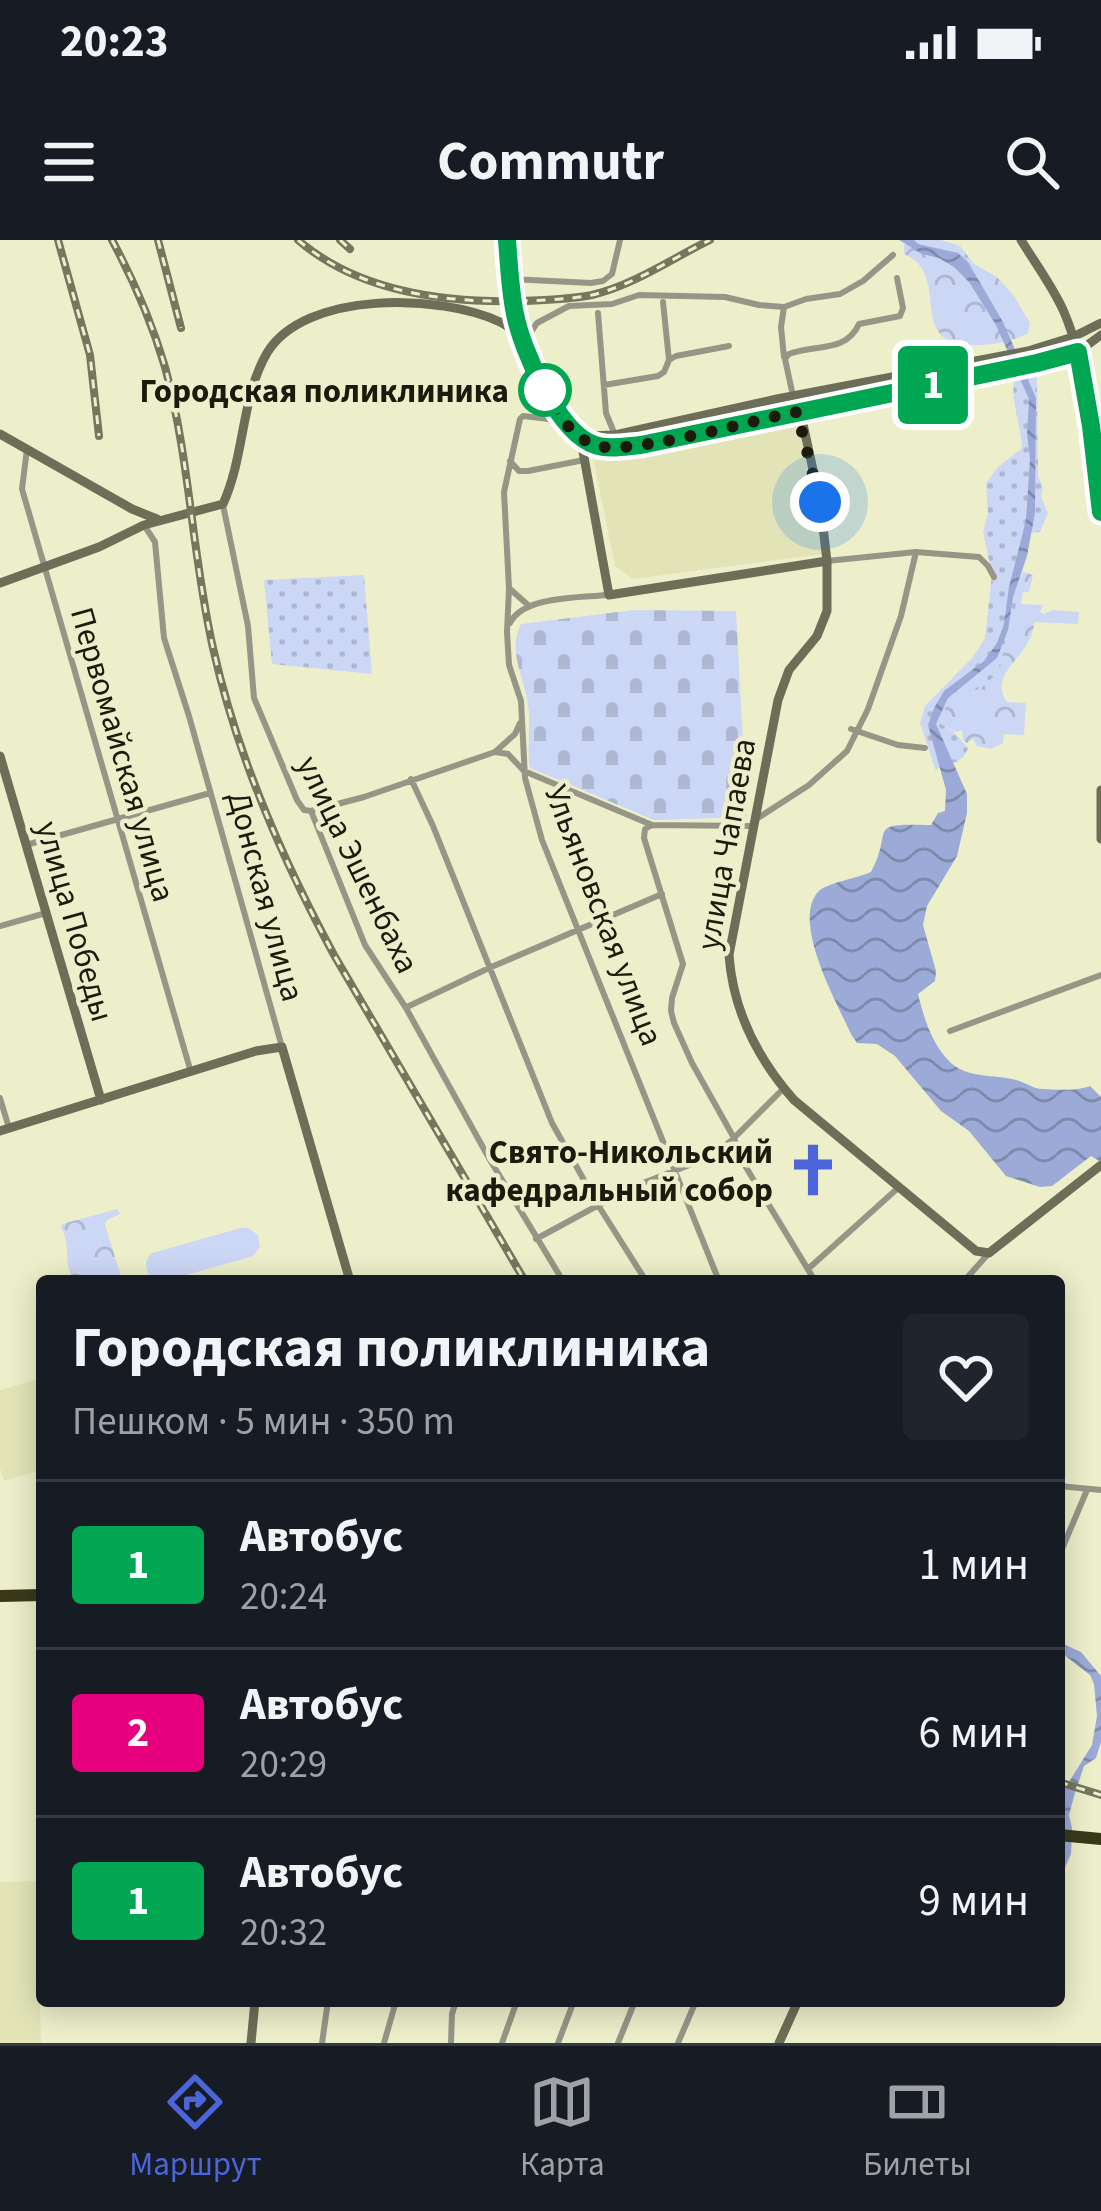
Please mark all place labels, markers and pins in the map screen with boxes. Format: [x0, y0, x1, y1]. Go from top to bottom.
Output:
marker: Городская поликлиника [520, 365, 570, 415]
place label: Городская поликлиника [140, 368, 509, 415]
place label: Свято-Никольский кафедральный собор [446, 1129, 773, 1214]
church icon: Свято-Никольский кафедральный собор [784, 1141, 842, 1199]

